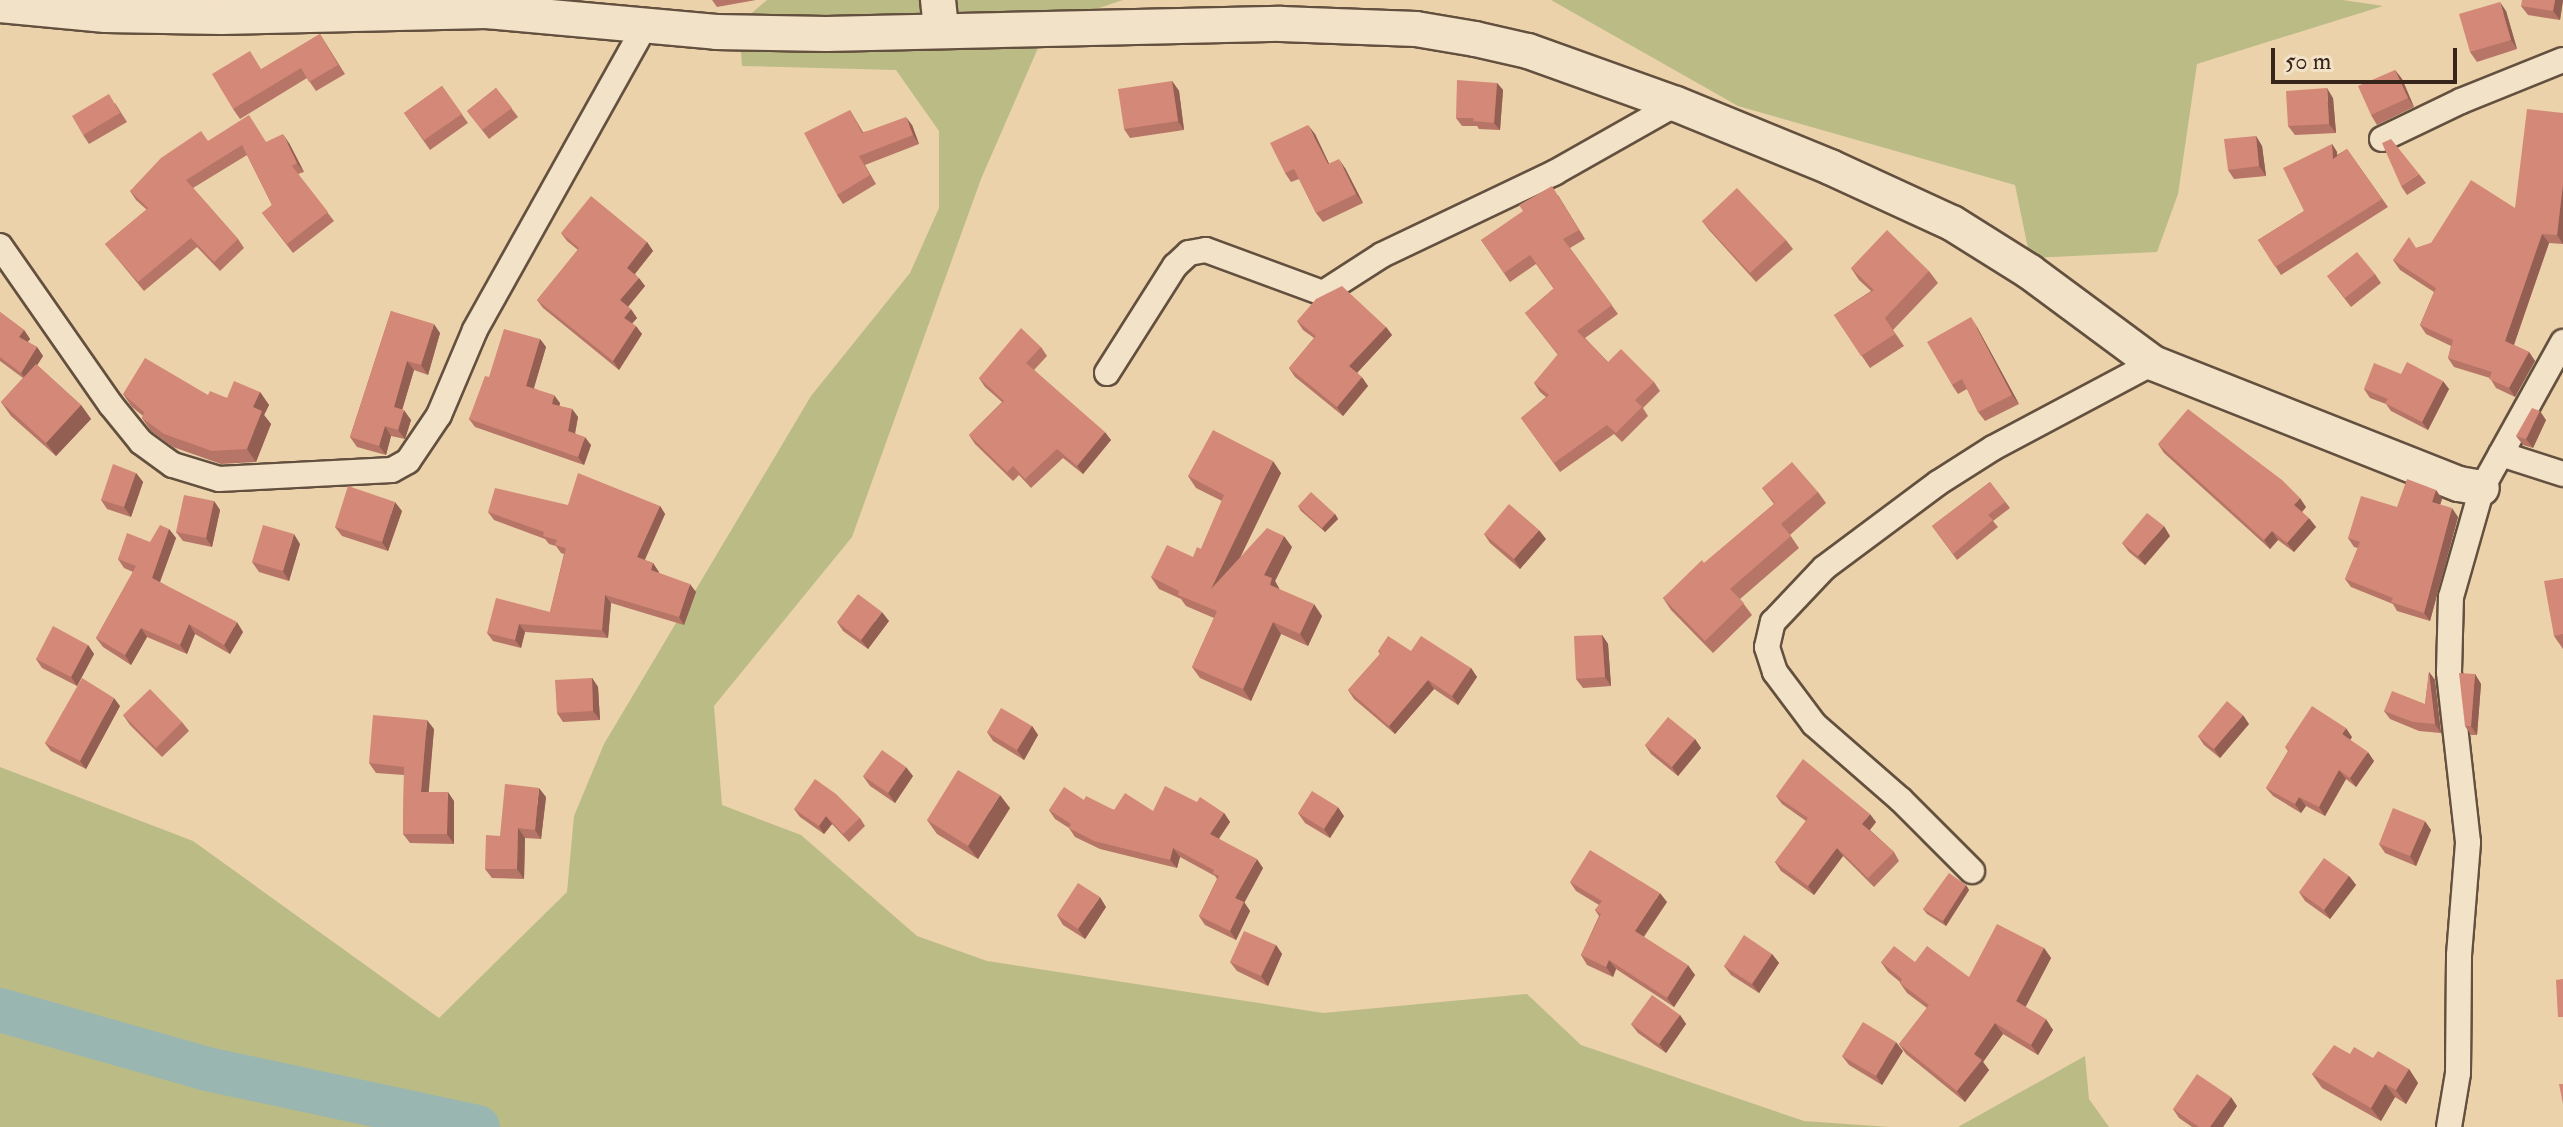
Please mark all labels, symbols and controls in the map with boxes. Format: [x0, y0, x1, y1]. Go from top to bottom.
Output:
scale bar [2275, 32, 2461, 82]
text: 50 m [2285, 46, 2331, 77]

